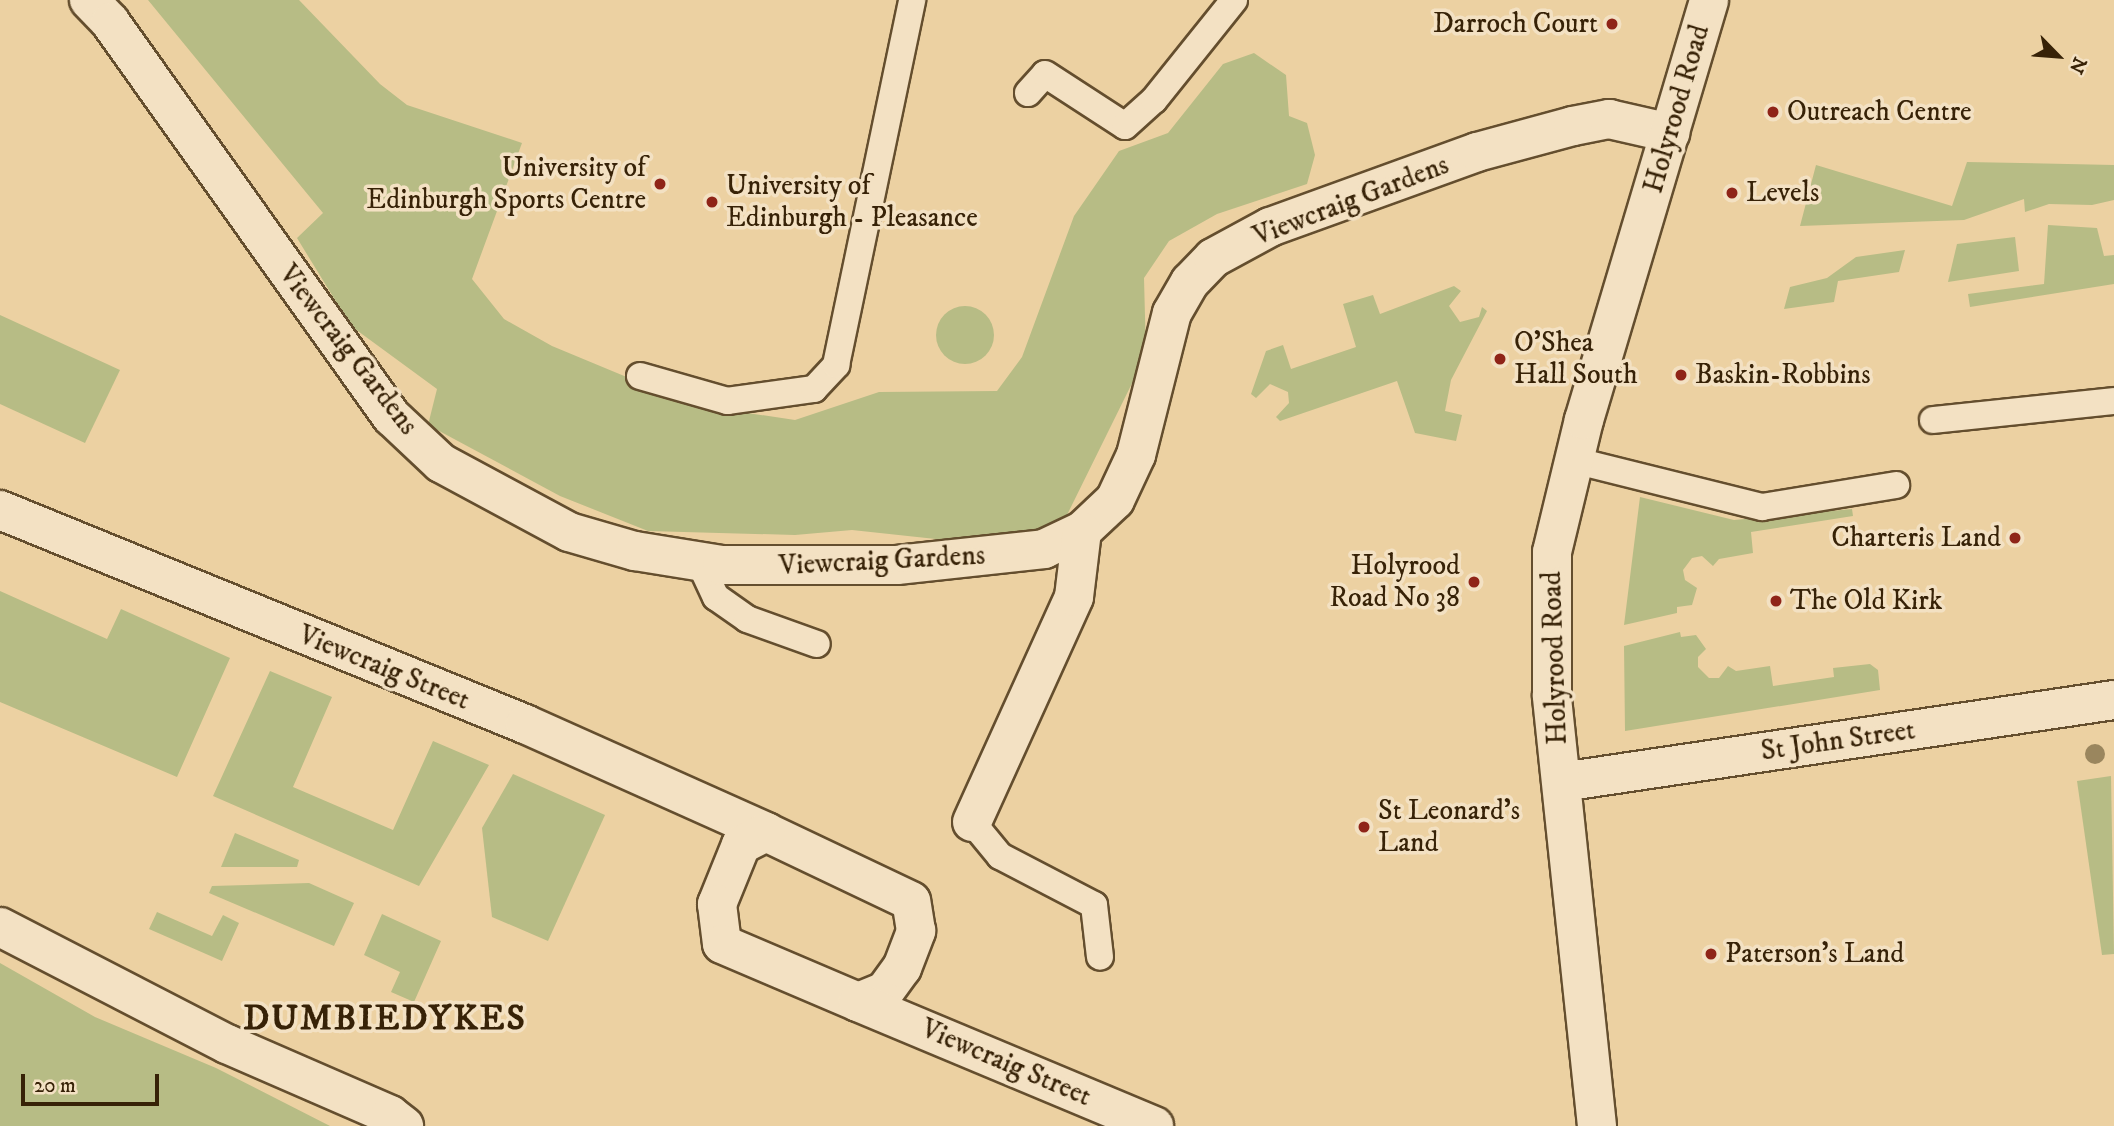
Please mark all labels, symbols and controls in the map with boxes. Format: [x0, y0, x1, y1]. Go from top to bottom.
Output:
place label: Darroch Court [1433, 7, 1598, 41]
marker: Darroch Court [1604, 16, 1620, 32]
street label: Holyrood Road [1637, 21, 1717, 197]
north arrow [2023, 21, 2093, 91]
text: N [2064, 53, 2091, 77]
place label: Outreach Centre [1787, 95, 1972, 129]
marker: Outreach Centre [1765, 104, 1781, 120]
street label: Viewcraig Gardens [1249, 148, 1453, 254]
place label: University of Edinburgh Sports Centre [366, 151, 646, 217]
place label: University of Edinburgh - Pleasance [726, 169, 978, 235]
marker: University of Edinburgh Sports Centre [652, 176, 668, 192]
place label: Levels [1746, 176, 1819, 210]
marker: Levels [1724, 185, 1740, 201]
marker: University of Edinburgh - Pleasance [704, 194, 720, 210]
street label: Viewcraig Gardens [271, 258, 425, 442]
place label: O'Shea Hall South [1514, 326, 1638, 392]
marker: O'Shea Hall South [1492, 351, 1508, 367]
place label: Baskin-Robbins [1695, 358, 1871, 392]
marker: Baskin-Robbins [1673, 367, 1689, 383]
place label: Charteris Land [1831, 521, 2001, 555]
marker: Charteris Land [2007, 530, 2023, 546]
street label: Viewcraig Gardens [778, 539, 986, 583]
place label: Holyrood Road No 38 [1330, 549, 1460, 615]
street label: Holyrood Road [1535, 571, 1575, 745]
marker: Holyrood Road No 38 [1466, 574, 1482, 590]
place label: The Old Kirk [1790, 584, 1942, 618]
marker: The Old Kirk [1768, 593, 1784, 609]
street label: Viewcraig Street [294, 618, 474, 718]
street label: St John Street [1759, 714, 1917, 768]
place label: St Leonard's Land [1378, 794, 1520, 860]
marker: St Leonard's Land [1356, 819, 1372, 835]
place label: Paterson's Land [1725, 937, 1904, 971]
marker: Paterson's Land [1703, 946, 1719, 962]
district label: DUMBIEDYKES [245, 998, 525, 1040]
street label: Viewcraig Street [916, 1012, 1096, 1114]
scale bar [24, 1060, 163, 1104]
text: 20 m [34, 1073, 76, 1099]

